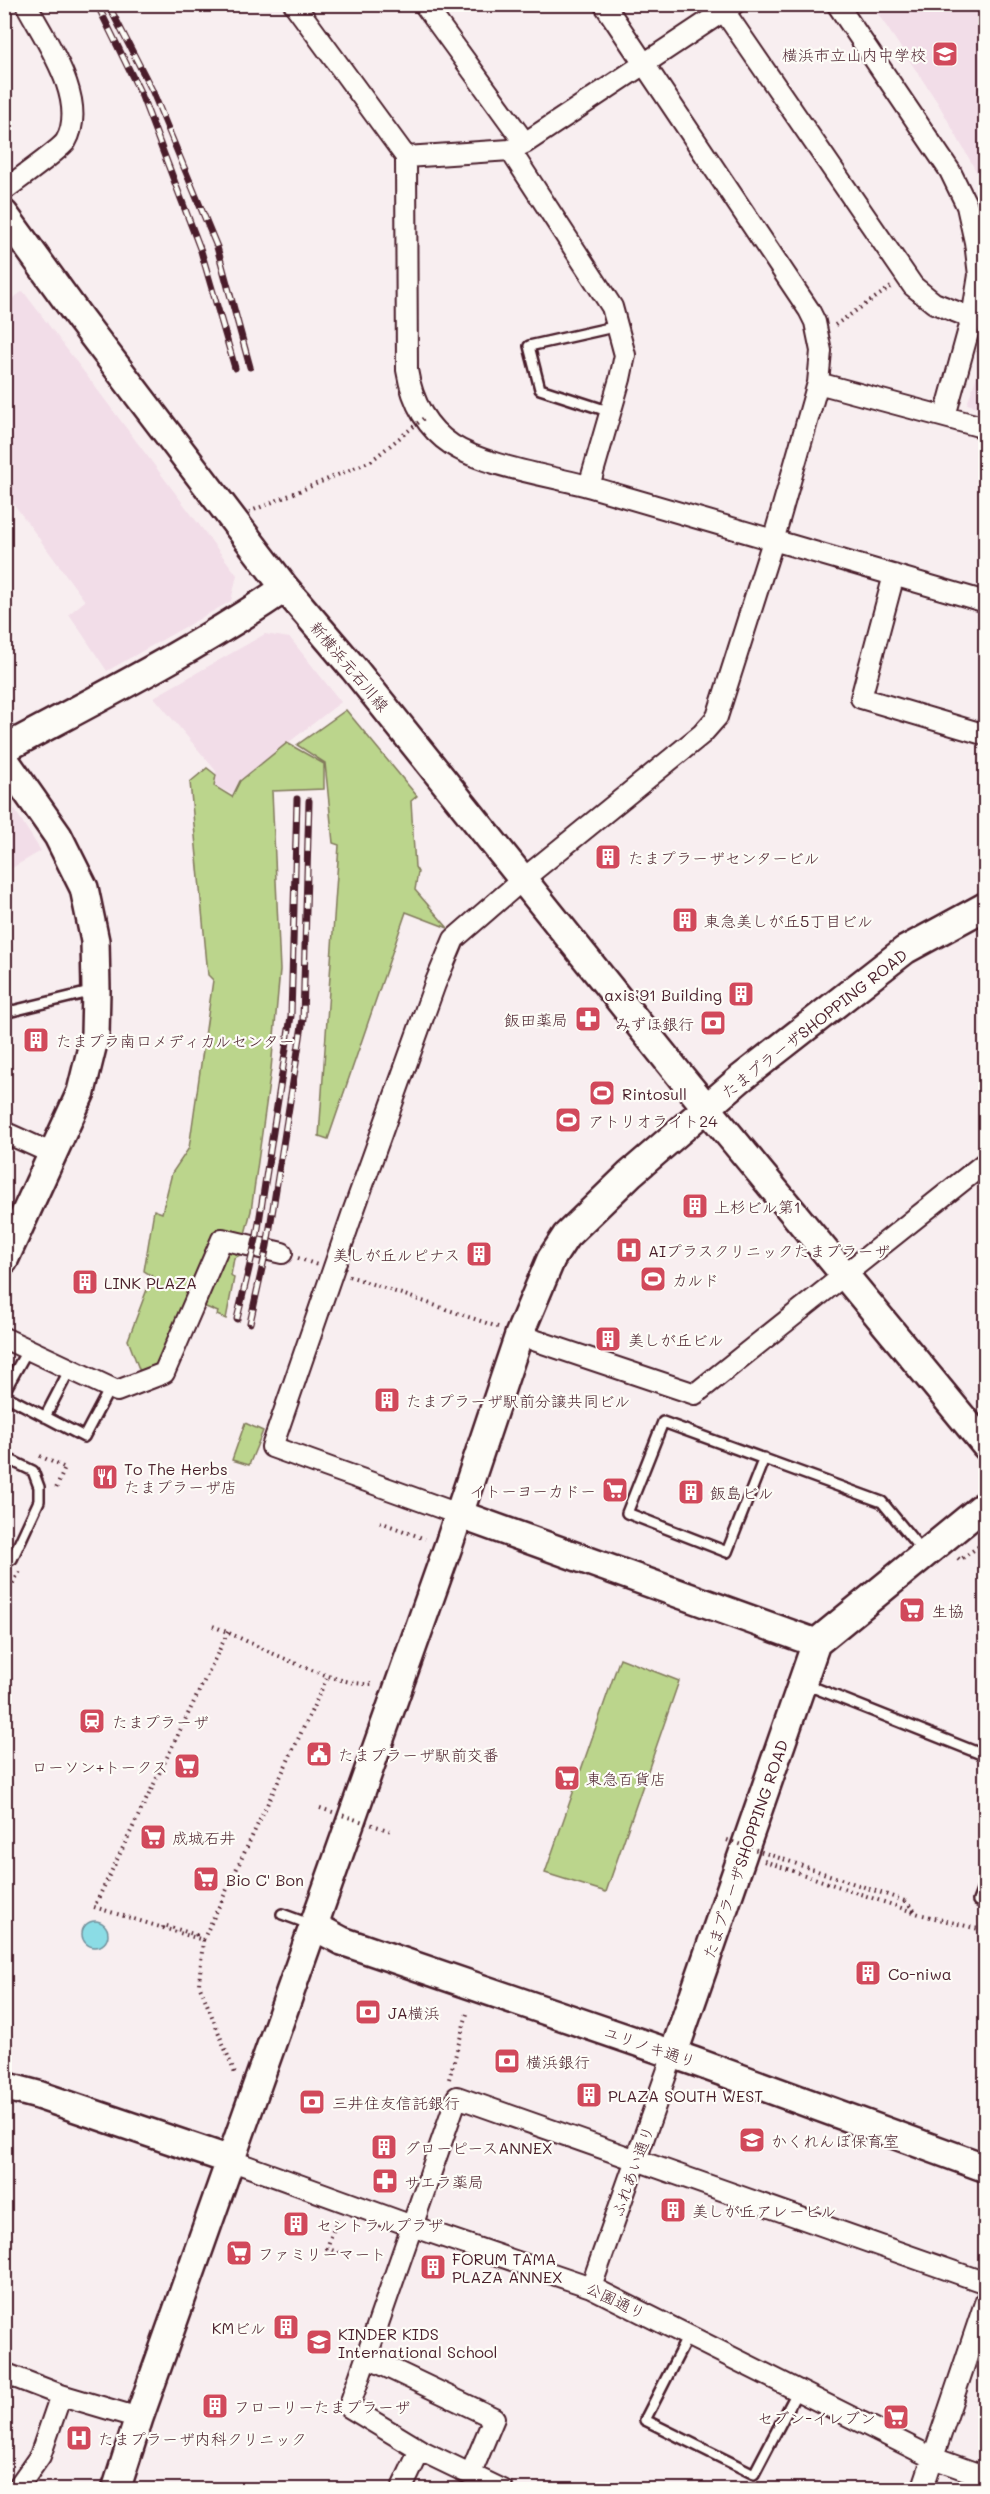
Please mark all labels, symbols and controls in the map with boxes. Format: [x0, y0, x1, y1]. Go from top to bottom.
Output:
school or university icon: 横浜市立山内中学校 [930, 39, 960, 69]
place label: 横浜市立山内中学校 [782, 44, 926, 65]
street label: 新横浜元石川線 [306, 616, 394, 716]
building icon: たまプラーザセンタービル [593, 842, 623, 872]
place label: たまプラーザセンタービル [628, 847, 820, 868]
building icon: 東急美しが丘5丁目ビル [670, 905, 700, 935]
place label: 東急美しが丘5丁目ビル [704, 910, 873, 931]
street label: たまプラーザSHOPPING ROAD [717, 944, 911, 1102]
building icon: axis’91 Building [726, 979, 756, 1009]
place label: axis’91 Building [604, 984, 722, 1005]
pharmacy icon: 飯田薬局 [573, 1004, 603, 1034]
bank icon: みずほ銀行 [698, 1008, 728, 1038]
place label: 飯田薬局 [504, 1009, 568, 1030]
place label: みずほ銀行 [615, 1013, 694, 1034]
building icon: たまプラ南口メディカルセンター [21, 1025, 51, 1055]
place label: たまプラ南口メディカルセンター [56, 1030, 295, 1051]
sports icon: Rintosull [587, 1078, 617, 1108]
place label: Rintosull [622, 1083, 687, 1104]
sports icon: アトリオライト24 [553, 1105, 583, 1135]
place label: アトリオライト24 [588, 1110, 718, 1131]
building icon: 上杉ビル第1 [680, 1191, 710, 1221]
place label: 上杉ビル第1 [714, 1196, 801, 1217]
hospital icon: AIプラスクリニックたまプラーザ [614, 1235, 644, 1265]
building icon: 美しが丘ルピナス [464, 1239, 494, 1269]
place label: AIプラスクリニックたまプラーザ [648, 1240, 890, 1261]
place label: 美しが丘ルピナス [333, 1244, 460, 1265]
sports icon: カルド [638, 1264, 668, 1294]
building icon: LINK PLAZA [70, 1267, 100, 1297]
place label: カルド [672, 1269, 719, 1290]
place label: LINK PLAZA [104, 1272, 197, 1293]
building icon: 美しが丘ビル [593, 1324, 623, 1354]
place label: 美しが丘ビル [628, 1329, 724, 1350]
building icon: たまプラーザ駅前分譲共同ビル [372, 1385, 402, 1415]
place label: たまプラーザ駅前分譲共同ビル [406, 1390, 630, 1411]
place label: To The Herbs たまプラーザ店 [124, 1458, 237, 1497]
restaurant icon: To The Herbs たまプラーザ店 [90, 1462, 120, 1492]
supermarket icon: イトーヨーカドー [600, 1475, 630, 1505]
building icon: 飯島ビル [676, 1477, 706, 1507]
place label: イトーヨーカドー [469, 1480, 596, 1501]
place label: 飯島ビル [710, 1482, 774, 1503]
supermarket icon: 生協 [897, 1595, 927, 1625]
place label: 生協 [932, 1600, 964, 1621]
station icon: たまプラーザ [77, 1706, 107, 1736]
place label: たまプラーザ [112, 1711, 209, 1732]
street label: たまプラーザSHOPPING ROAD [698, 1737, 792, 1961]
public building icon: たまプラーザ駅前交番 [304, 1739, 334, 1769]
place label: たまプラーザ駅前交番 [338, 1744, 499, 1765]
supermarket icon: ローソン+トークス [172, 1751, 202, 1781]
place label: ローソン+トークス [32, 1756, 168, 1777]
supermarket icon: 東急百貨店 [552, 1763, 582, 1793]
place label: 東急百貨店 [586, 1768, 666, 1789]
supermarket icon: 成城石井 [138, 1822, 168, 1852]
place label: 成城石井 [172, 1827, 236, 1848]
supermarket icon: Bio C' Bon [191, 1864, 221, 1894]
place label: Bio C' Bon [226, 1869, 304, 1890]
building icon: Co-niwa [853, 1958, 883, 1988]
place label: Co-niwa [888, 1963, 952, 1984]
bank icon: JA横浜 [353, 1997, 383, 2027]
place label: JA横浜 [388, 2002, 440, 2023]
street label: ユリノキ通り [601, 2020, 699, 2072]
bank icon: 横浜銀行 [492, 2046, 522, 2076]
place label: 横浜銀行 [526, 2051, 590, 2072]
building icon: PLAZA SOUTH WEST [574, 2080, 604, 2110]
place label: PLAZA SOUTH WEST [608, 2085, 763, 2106]
bank icon: 三井住友信託銀行 [297, 2087, 327, 2117]
place label: 三井住友信託銀行 [332, 2092, 460, 2113]
street label: ふれあい通り [606, 2122, 658, 2220]
school or university icon: かくれんぼ保育室 [737, 2125, 767, 2155]
place label: かくれんぼ保育室 [771, 2130, 899, 2151]
building icon: グローピースANNEX [369, 2132, 399, 2162]
place label: グローピースANNEX [404, 2137, 553, 2158]
pharmacy icon: サエラ薬局 [370, 2166, 400, 2196]
place label: サエラ薬局 [404, 2171, 484, 2192]
building icon: 美しが丘アレービル [658, 2195, 688, 2225]
place label: 美しが丘アレービル [692, 2200, 836, 2221]
building icon: セントラルプラザ [281, 2209, 311, 2239]
place label: セントラルプラザ [316, 2214, 443, 2235]
supermarket icon: ファミリーマート [224, 2238, 254, 2268]
place label: ファミリーマート [258, 2243, 386, 2264]
place label: FORUM TAMA PLAZA ANNEX [452, 2248, 563, 2287]
building icon: FORUM TAMA PLAZA ANNEX [418, 2252, 448, 2282]
street label: 公園通り [583, 2277, 649, 2323]
building icon: KMビル [271, 2312, 301, 2342]
place label: KMビル [212, 2317, 266, 2338]
place label: KINDER KIDS International School [338, 2323, 498, 2362]
school or university icon: KINDER KIDS International School [304, 2327, 334, 2357]
building icon: フローリーたまプラーザ [200, 2391, 230, 2421]
place label: フローリーたまプラーザ [234, 2396, 410, 2417]
supermarket icon: セブン-イレブン [881, 2402, 911, 2432]
place label: セブン-イレブン [757, 2407, 876, 2428]
hospital icon: たまプラーザ内科クリニック [64, 2423, 94, 2453]
place label: たまプラーザ内科クリニック [98, 2428, 307, 2449]

